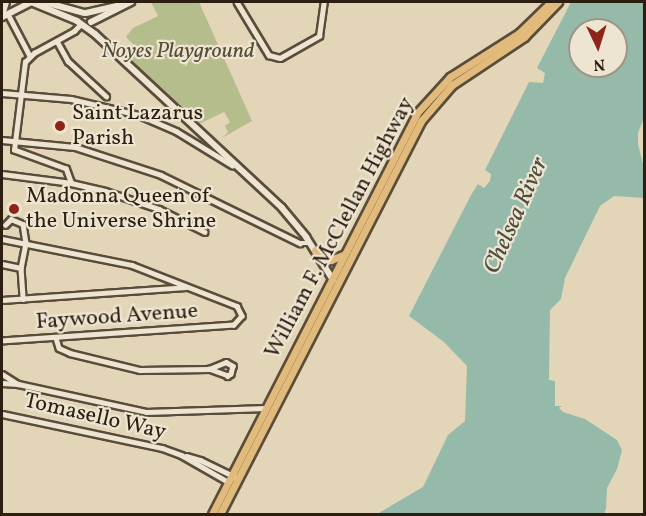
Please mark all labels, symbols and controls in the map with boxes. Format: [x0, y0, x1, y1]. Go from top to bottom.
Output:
north arrow [568, 18, 628, 78]
park label: Noyes Playground [101, 39, 255, 65]
text: N [593, 53, 606, 75]
street label: William F. McClellan Highway [260, 93, 420, 363]
place label: Saint Lazarus Parish [72, 100, 203, 152]
marker: Saint Lazarus Parish [53, 119, 67, 133]
water label: Chelsea River [478, 153, 556, 279]
place label: Madonna Queen of the Universe Shrine [26, 183, 216, 234]
marker: Madonna Queen of the Universe Shrine [7, 202, 21, 216]
street label: Faywood Avenue [35, 298, 199, 336]
street label: Tomasello Way [21, 388, 169, 446]

